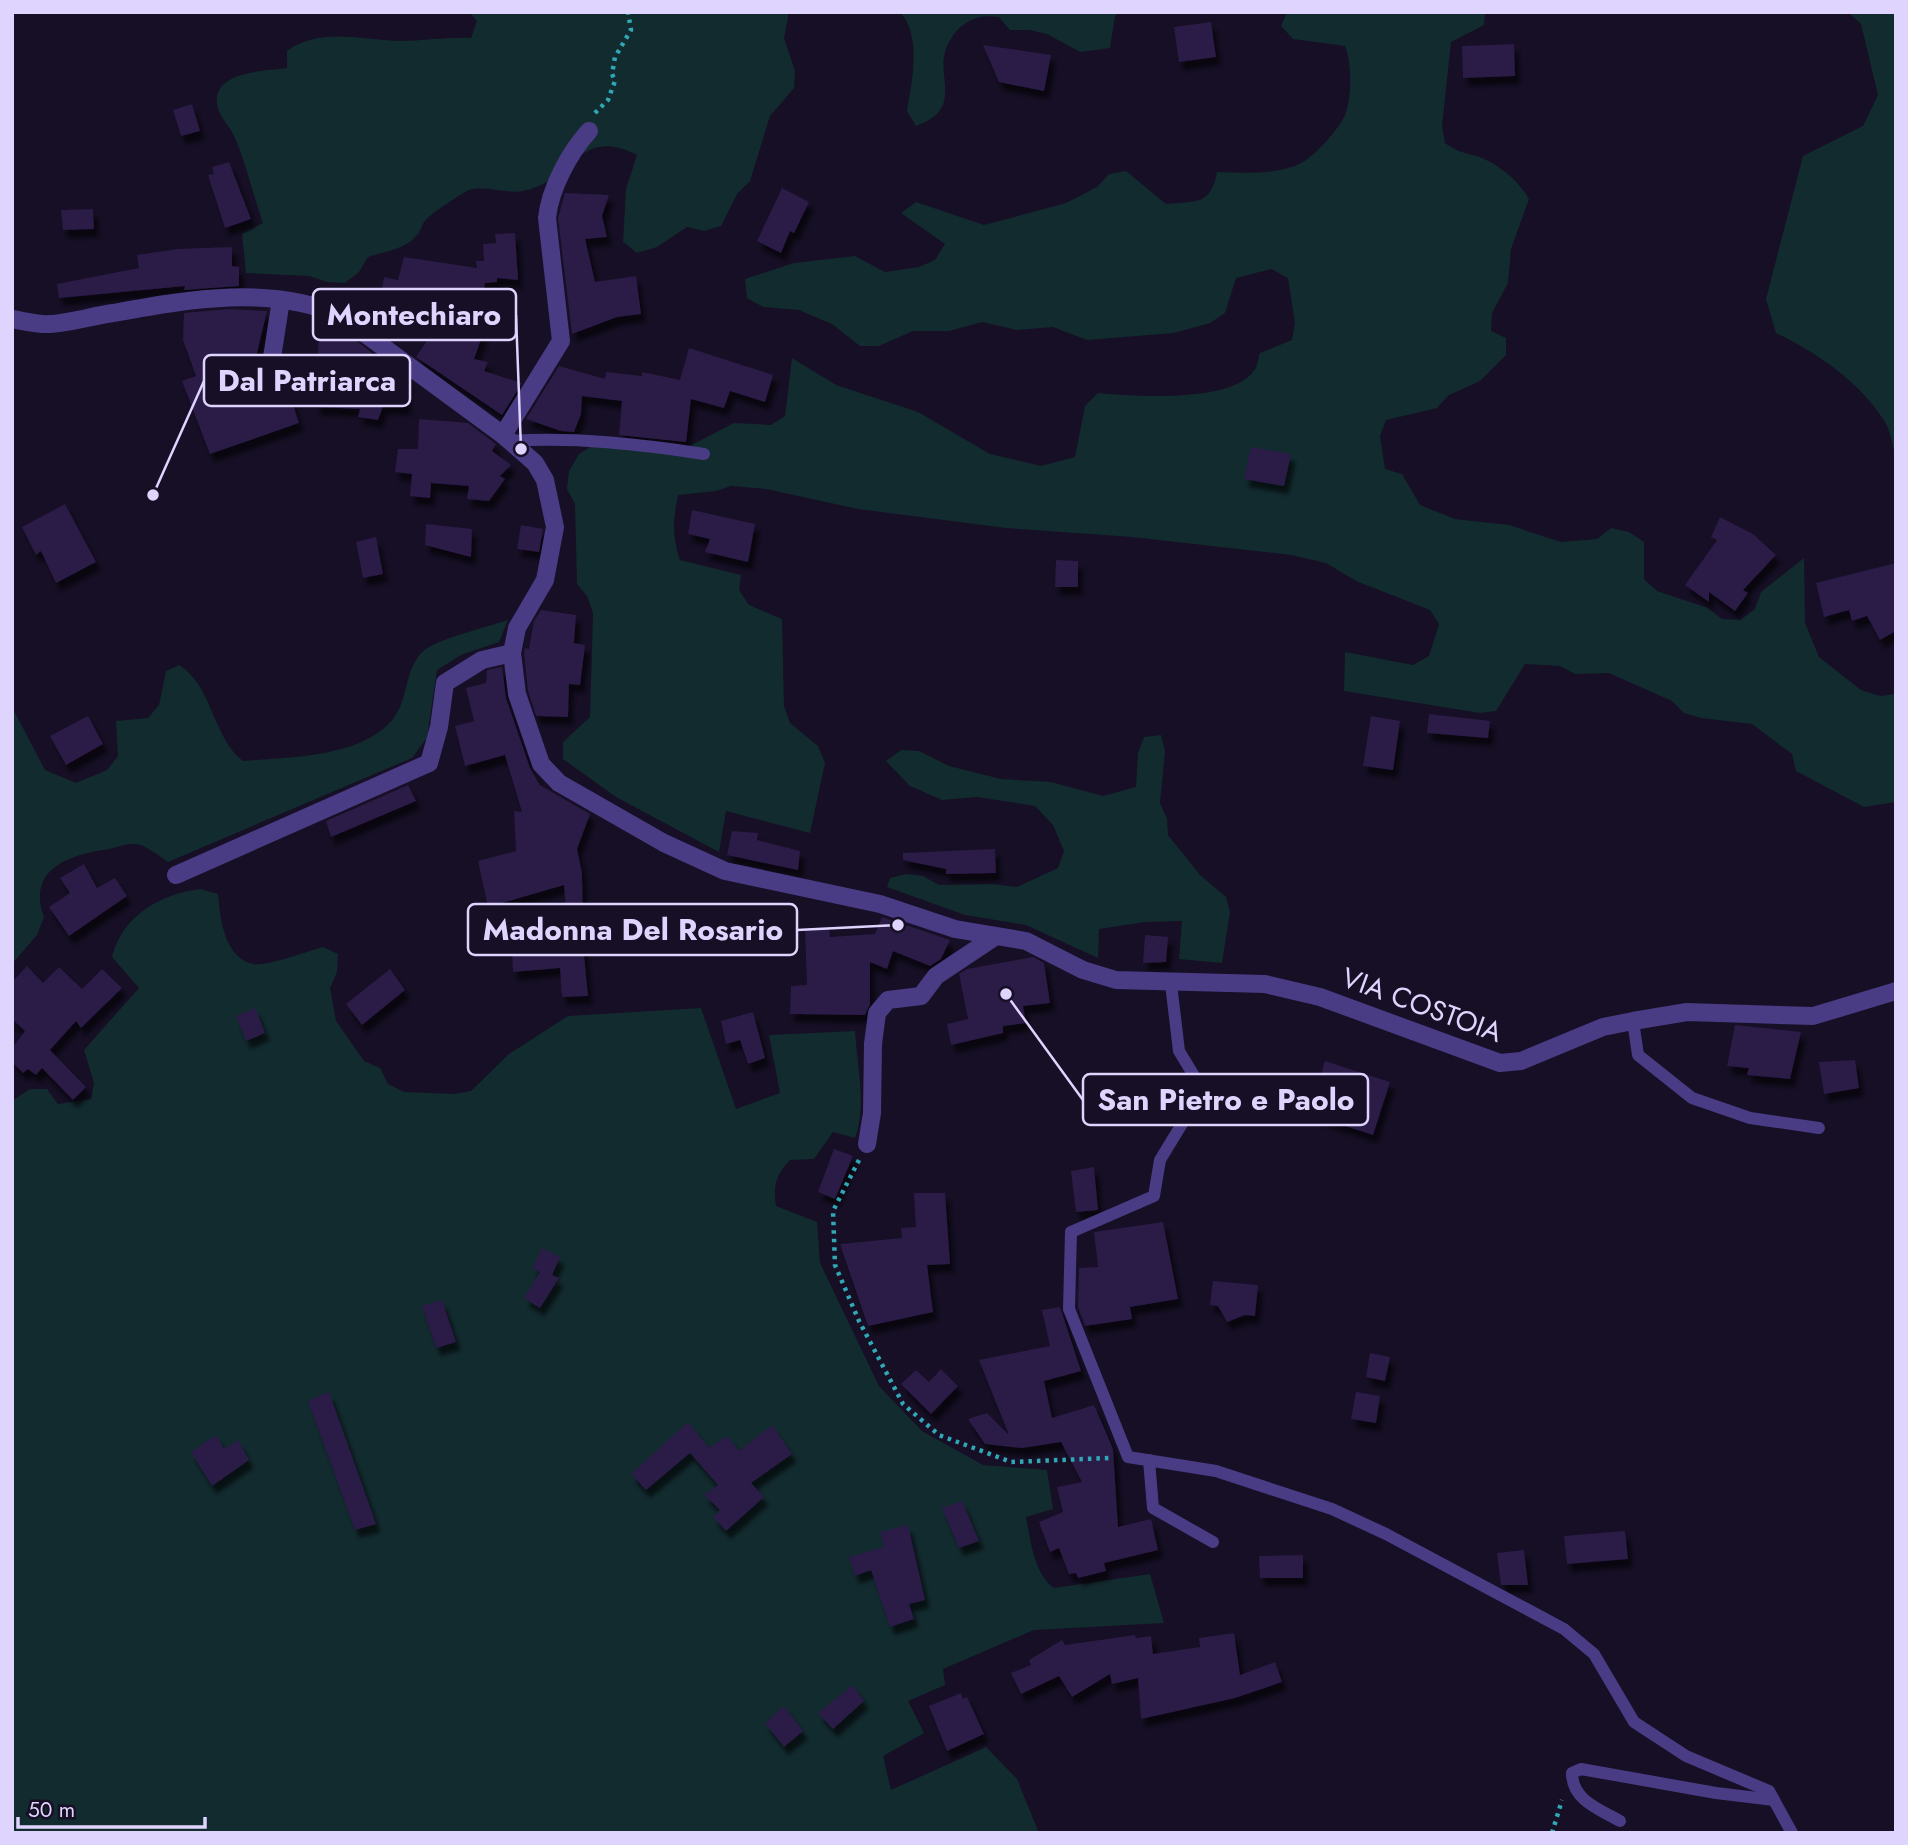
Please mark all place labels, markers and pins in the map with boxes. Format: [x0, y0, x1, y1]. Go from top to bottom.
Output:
callout: Montechiaro [313, 289, 516, 340]
callout: Dal Patriarca [204, 355, 410, 406]
callout: Madonna Del Rosario [468, 904, 797, 955]
callout: San Pietro e Paolo [1083, 1074, 1368, 1125]

